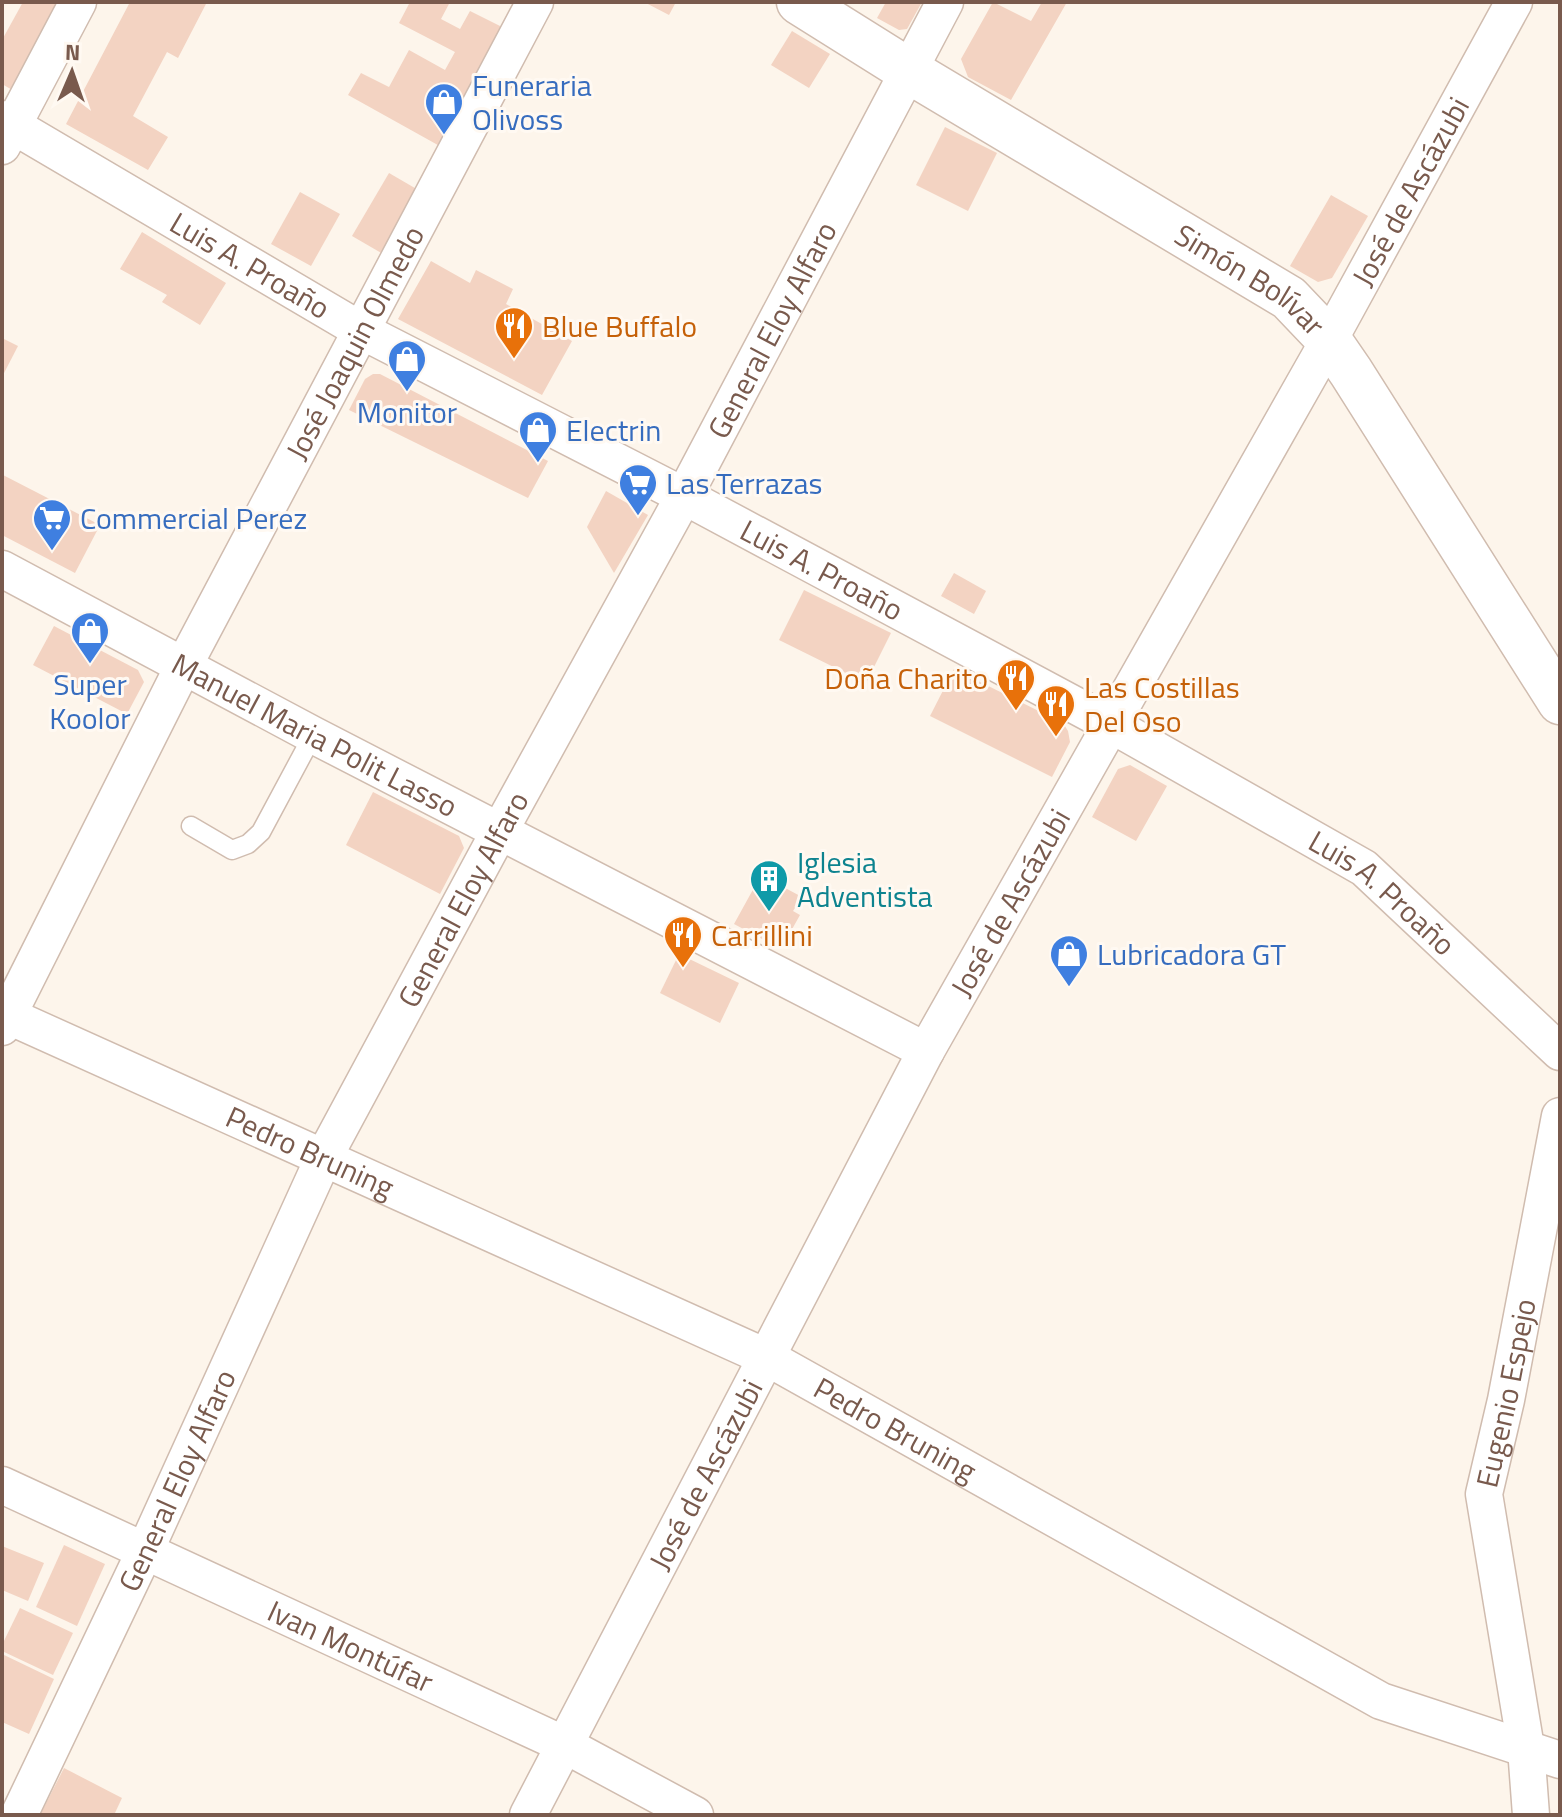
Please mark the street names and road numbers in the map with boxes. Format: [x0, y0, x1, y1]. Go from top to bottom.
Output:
street label: José de Ascázubi [1340, 89, 1481, 295]
street label: Luis A. Proaño [161, 200, 339, 330]
street label: Simón Bolívar [1166, 212, 1336, 346]
street label: General Eloy Alfaro [695, 213, 848, 447]
street label: José Joaquin Olmedo [274, 217, 436, 468]
street label: Luis A. Proaño [732, 507, 912, 632]
street label: Manuel Maria Polit Lasso [164, 641, 466, 829]
street label: General Eloy Alfaro [386, 783, 540, 1016]
street label: José de Ascázubi [938, 800, 1082, 1005]
street label: Luis A. Proaño [1300, 818, 1466, 966]
street label: Pedro Bruning [219, 1094, 402, 1210]
street label: Eugenio Espejo [1463, 1295, 1548, 1492]
street label: General Eloy Alfaro [106, 1362, 248, 1599]
street label: Pedro Bruning [805, 1365, 985, 1493]
street label: José de Ascázubi [637, 1371, 774, 1578]
street label: Ivan Montúfar [260, 1588, 441, 1704]

